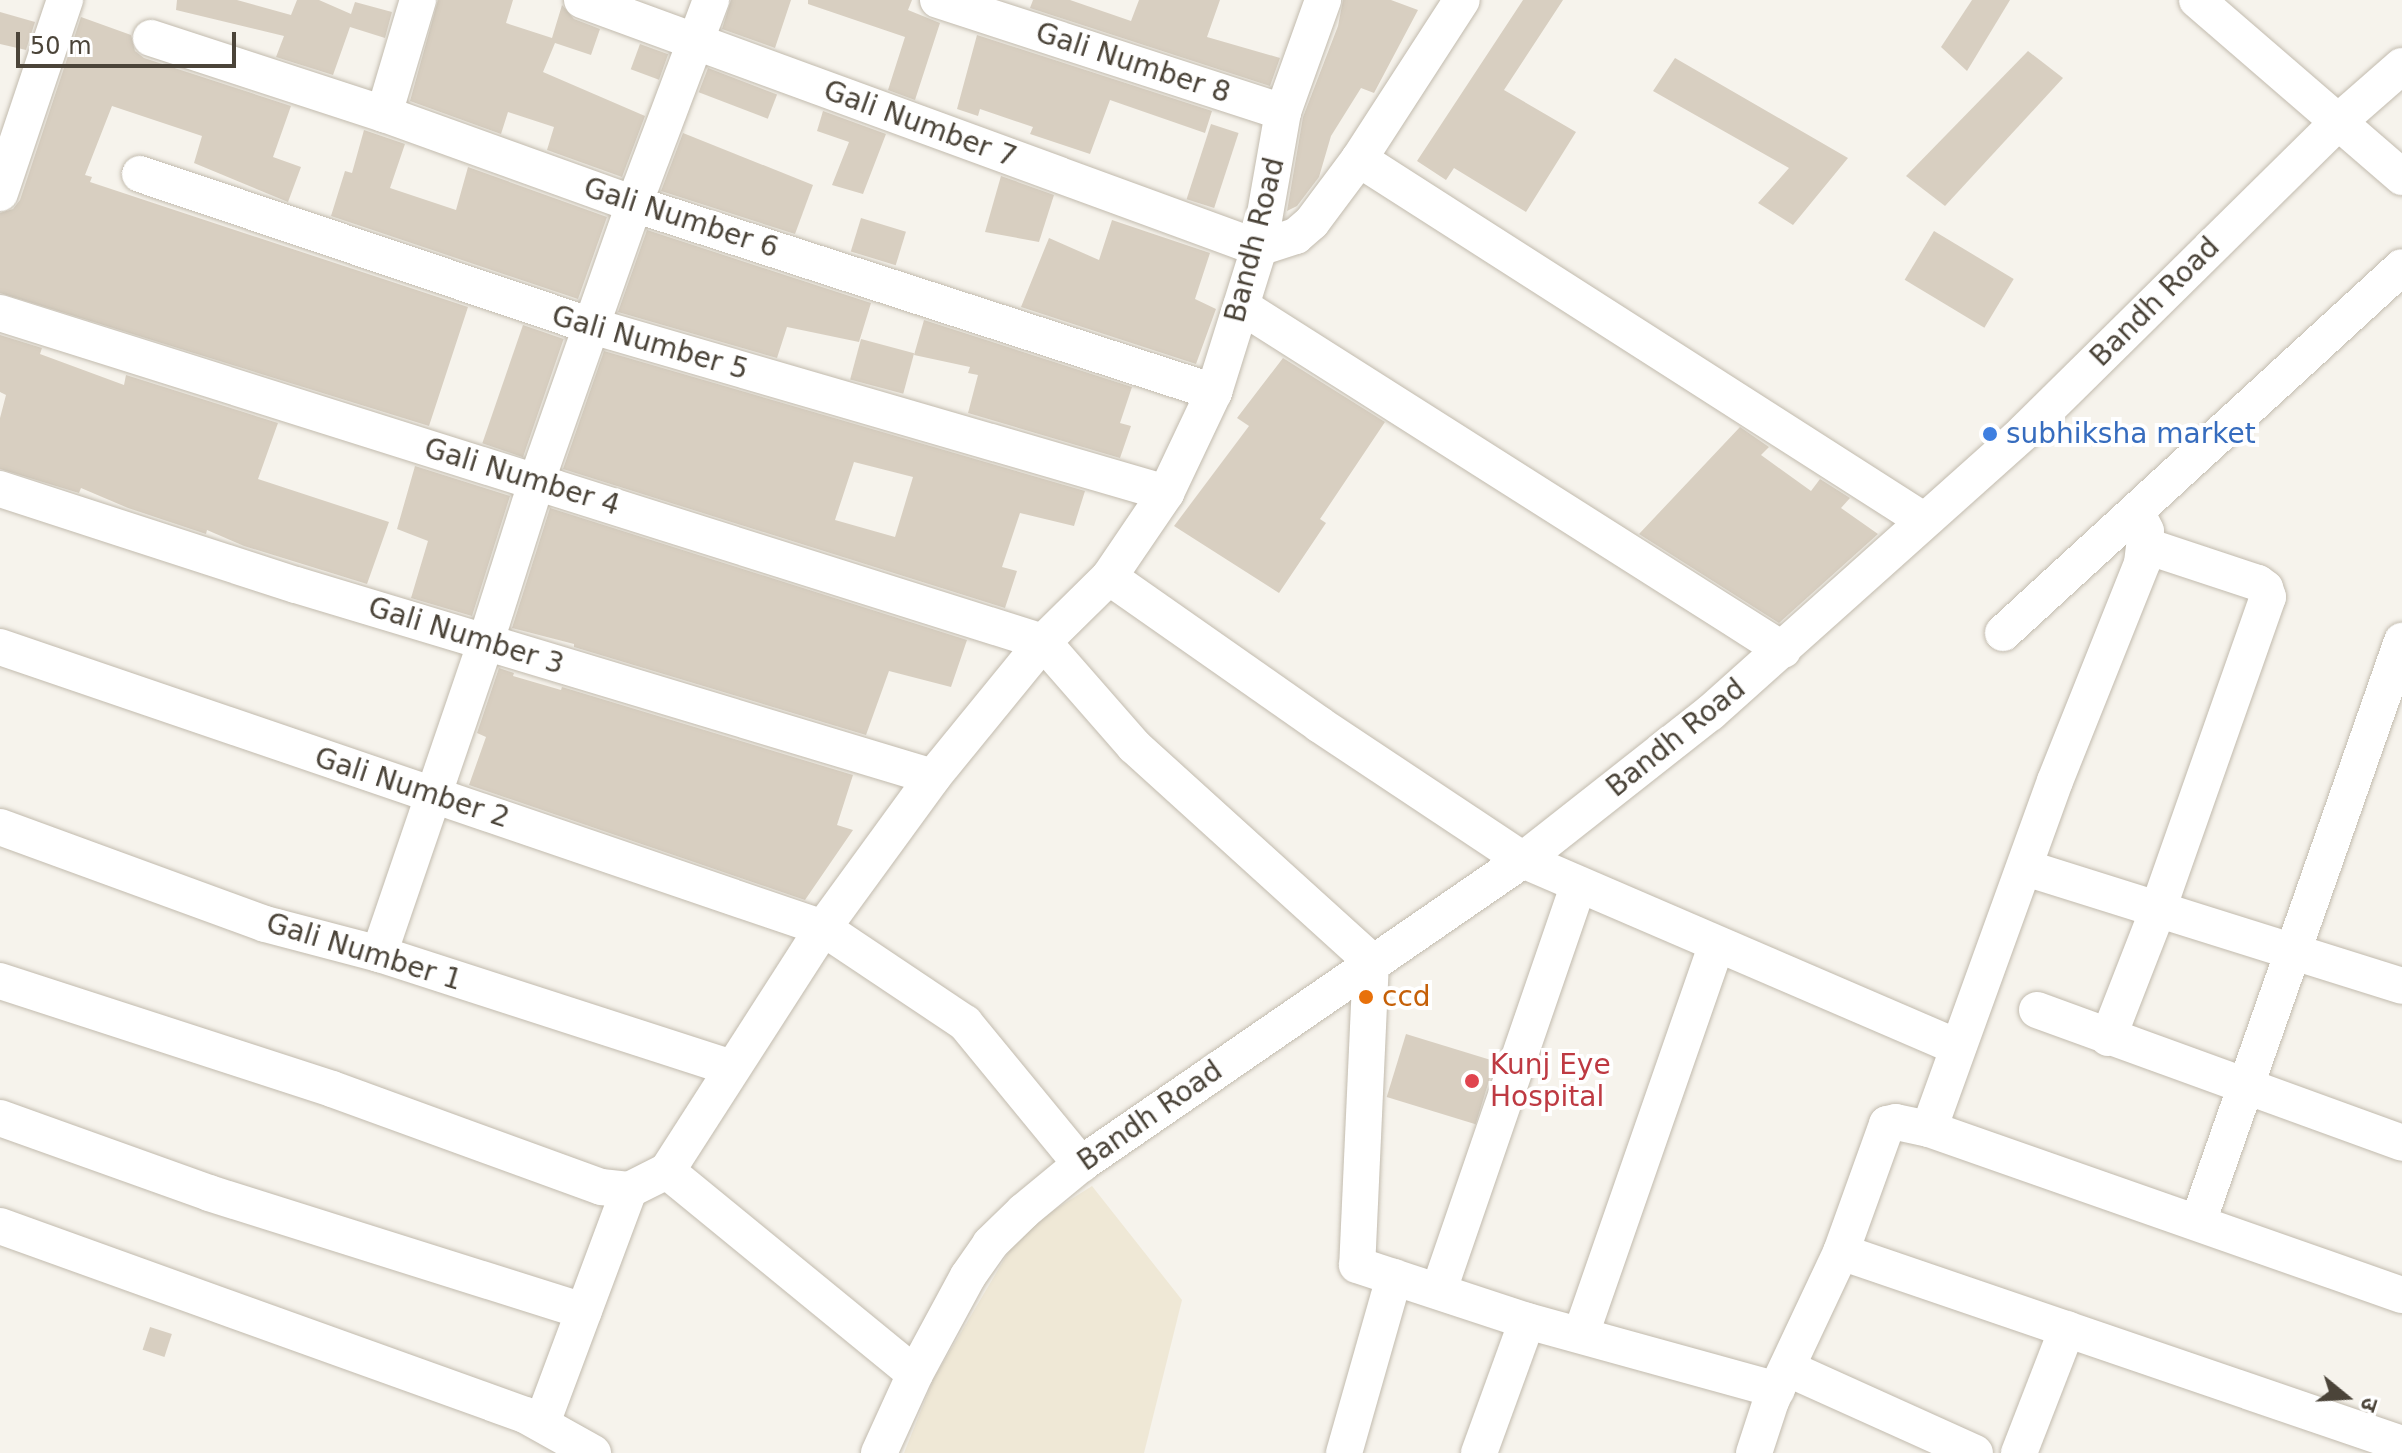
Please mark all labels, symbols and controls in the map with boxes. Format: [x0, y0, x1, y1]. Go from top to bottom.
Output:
scale bar [20, 16, 240, 66]
street label: Gali Number 8 [1032, 16, 1234, 110]
text: 50 m [30, 32, 92, 60]
street label: Gali Number 7 [819, 74, 1021, 174]
street label: Bandh Road [1218, 154, 1292, 326]
street label: Gali Number 6 [580, 171, 782, 265]
street label: Bandh Road [2083, 230, 2227, 374]
street label: Gali Number 5 [548, 299, 752, 387]
place label: subhiksha market [2006, 417, 2256, 451]
marker: subhiksha market [1981, 425, 1999, 443]
street label: Gali Number 4 [420, 431, 624, 523]
street label: Gali Number 3 [364, 590, 568, 682]
street label: Bandh Road [1600, 672, 1752, 804]
street label: Gali Number 2 [311, 741, 513, 835]
street label: Gali Number 1 [262, 906, 466, 998]
place label: ccd [1382, 980, 1431, 1014]
marker: ccd [1357, 988, 1375, 1006]
place label: Kunj Eye Hospital [1490, 1048, 1611, 1114]
street label: Bandh Road [1071, 1054, 1229, 1178]
marker: Kunj Eye Hospital [1461, 1070, 1483, 1092]
north arrow [2306, 1357, 2386, 1437]
text: उ [2355, 1395, 2383, 1415]

